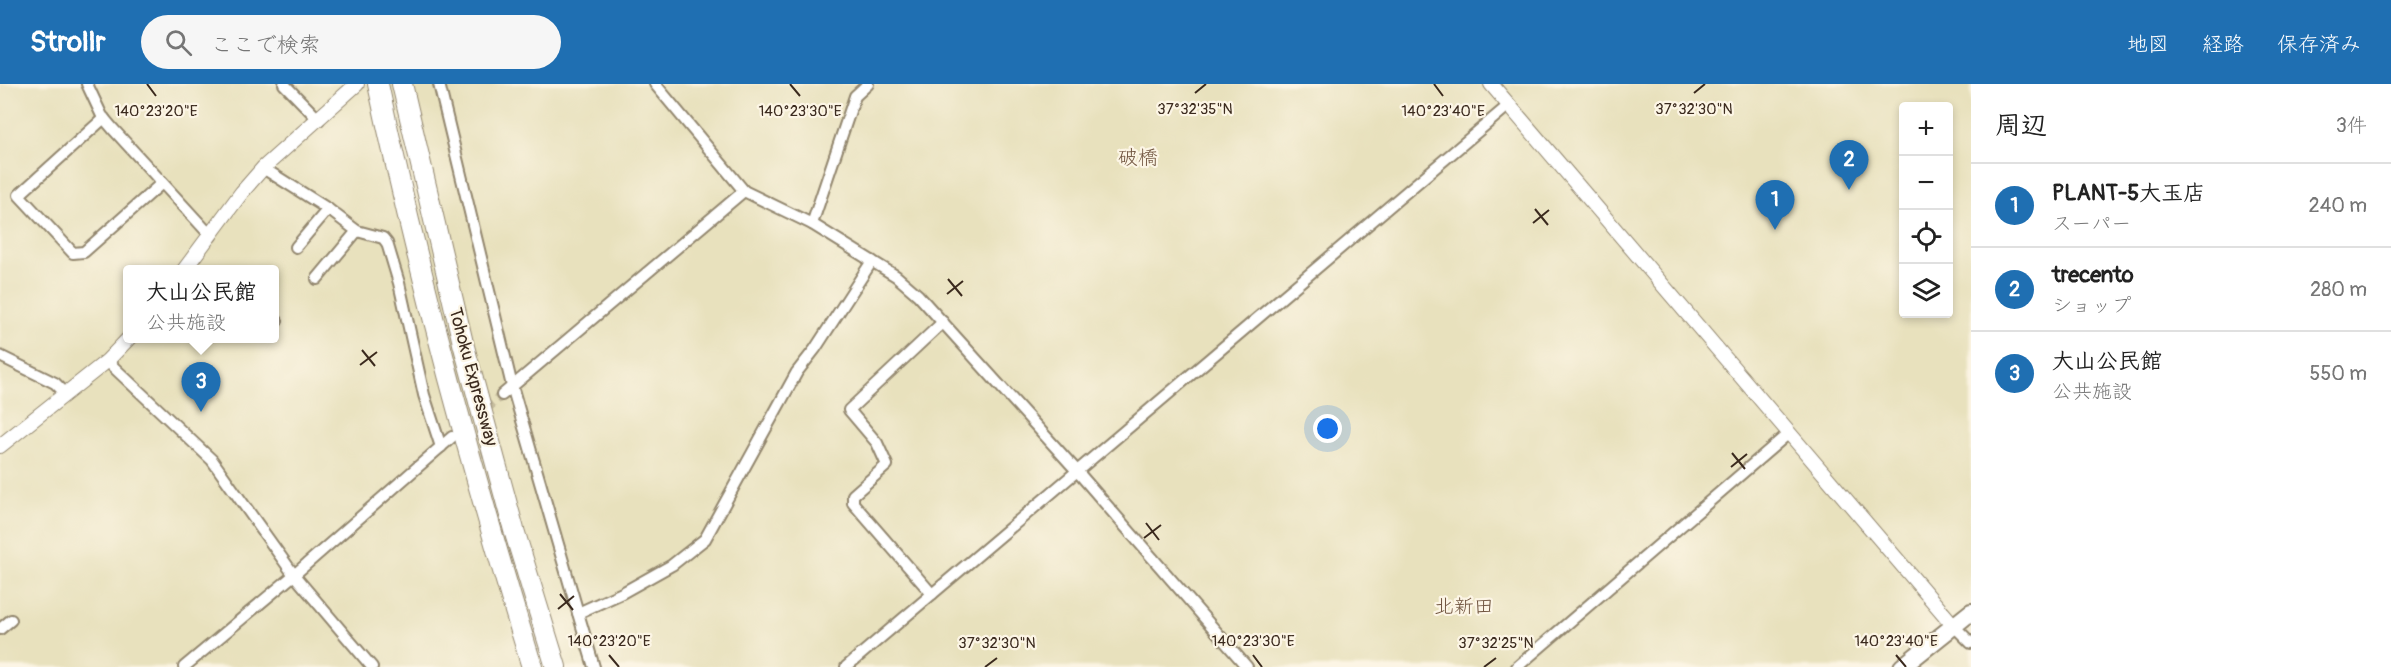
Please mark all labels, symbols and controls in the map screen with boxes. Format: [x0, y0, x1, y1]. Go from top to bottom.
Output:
search box [141, 15, 561, 69]
text: Strollr [30, 25, 105, 60]
icon: search [162, 26, 195, 59]
text: ここで検索 [210, 31, 320, 59]
text: 地図 [2127, 31, 2169, 58]
text: 経路 [2202, 31, 2244, 58]
text: 保存済み [2277, 31, 2361, 58]
text: 37°32'35"N [1157, 100, 1233, 119]
text: 37°32'30"N [1655, 100, 1733, 119]
text: 140°23'20"E [114, 102, 198, 121]
text: 140°23'30"E [758, 102, 842, 121]
text: 140°23'40"E [1401, 102, 1485, 121]
map controls [1899, 102, 1953, 318]
button: + [1899, 102, 1953, 156]
text: 周辺 [1995, 110, 2047, 142]
text: 3件 [2336, 113, 2367, 138]
pin: 2 [1830, 141, 1868, 190]
district label: 破橋 [1118, 145, 1158, 170]
button: − [1899, 156, 1953, 210]
text: PLANT-5大玉店 [2052, 179, 2205, 207]
pin: 1 [1756, 180, 1794, 230]
text: 1 [2011, 193, 2018, 218]
text: 240 m [2308, 193, 2367, 218]
button: locate [1899, 210, 1953, 264]
text: スーパー [2052, 211, 2131, 236]
text: trecento [2052, 261, 2134, 289]
button: layers [1899, 264, 1953, 318]
popup [123, 265, 279, 343]
text: 2 [2009, 277, 2020, 302]
text: 280 m [2310, 277, 2367, 302]
text: 大山公民館 [146, 278, 256, 306]
text: ショップ [2052, 293, 2131, 318]
street label: Tohoku Expressway [443, 305, 503, 449]
text: 公共施設 [146, 310, 226, 335]
text: 大山公民館 [2052, 347, 2162, 375]
text: 3 [2009, 361, 2020, 386]
text: 550 m [2310, 361, 2367, 386]
pin: 3 [182, 362, 220, 412]
text: 公共施設 [2052, 379, 2132, 404]
your location [1313, 414, 1342, 443]
district label: 北新田 [1434, 594, 1494, 619]
text: 140°23'20"E [567, 632, 651, 651]
text: 140°23'30"E [1211, 632, 1295, 651]
text: 140°23'40"E [1854, 632, 1938, 651]
text: 37°32'30"N [958, 634, 1036, 653]
text: 37°32'25"N [1458, 634, 1534, 653]

